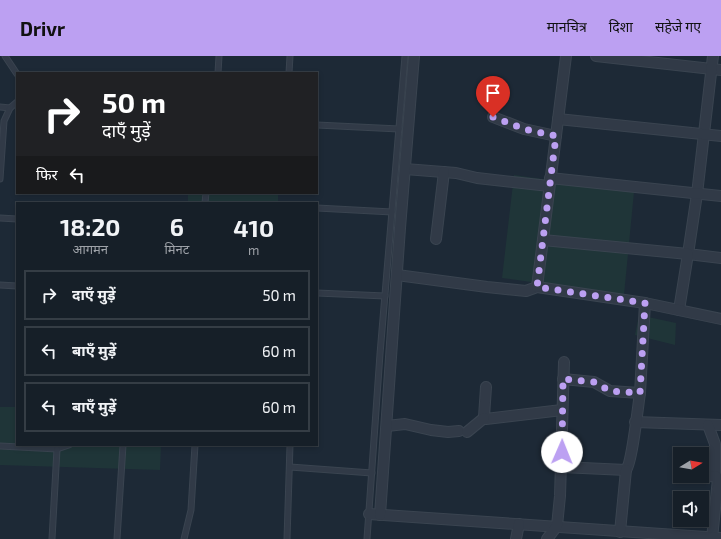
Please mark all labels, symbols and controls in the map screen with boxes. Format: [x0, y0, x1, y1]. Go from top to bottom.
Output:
text: Drivr [20, 17, 65, 40]
text: मानचित्र [547, 18, 587, 35]
text: दिशा [609, 18, 633, 35]
text: सहेजे गए [655, 18, 701, 35]
pin [476, 76, 510, 117]
icon: arrive [482, 82, 504, 104]
text: 50 m [102, 85, 166, 119]
icon: right [36, 88, 88, 140]
text: दाएँ मुड़ें [102, 119, 151, 141]
icon: left [66, 164, 88, 186]
text: फिर [36, 165, 58, 183]
text: 18:20 [60, 212, 121, 241]
text: 6 [170, 212, 184, 241]
text: 410 [233, 213, 274, 242]
text: आगमन [72, 241, 108, 257]
text: मिनट [164, 241, 189, 257]
text: m [248, 242, 259, 258]
icon: right [38, 284, 60, 306]
text: दाएँ मुड़ें [72, 285, 116, 303]
text: 50 m [262, 286, 296, 304]
icon: left [38, 340, 60, 362]
text: बाएँ मुड़ें [72, 341, 116, 359]
text: 60 m [262, 342, 296, 360]
icon: left [38, 396, 60, 418]
text: बाएँ मुड़ें [72, 397, 116, 415]
text: 60 m [262, 398, 296, 416]
position arrow [541, 431, 583, 473]
north arrow [673, 447, 709, 483]
map controls [673, 447, 709, 527]
button: sound [673, 491, 709, 527]

